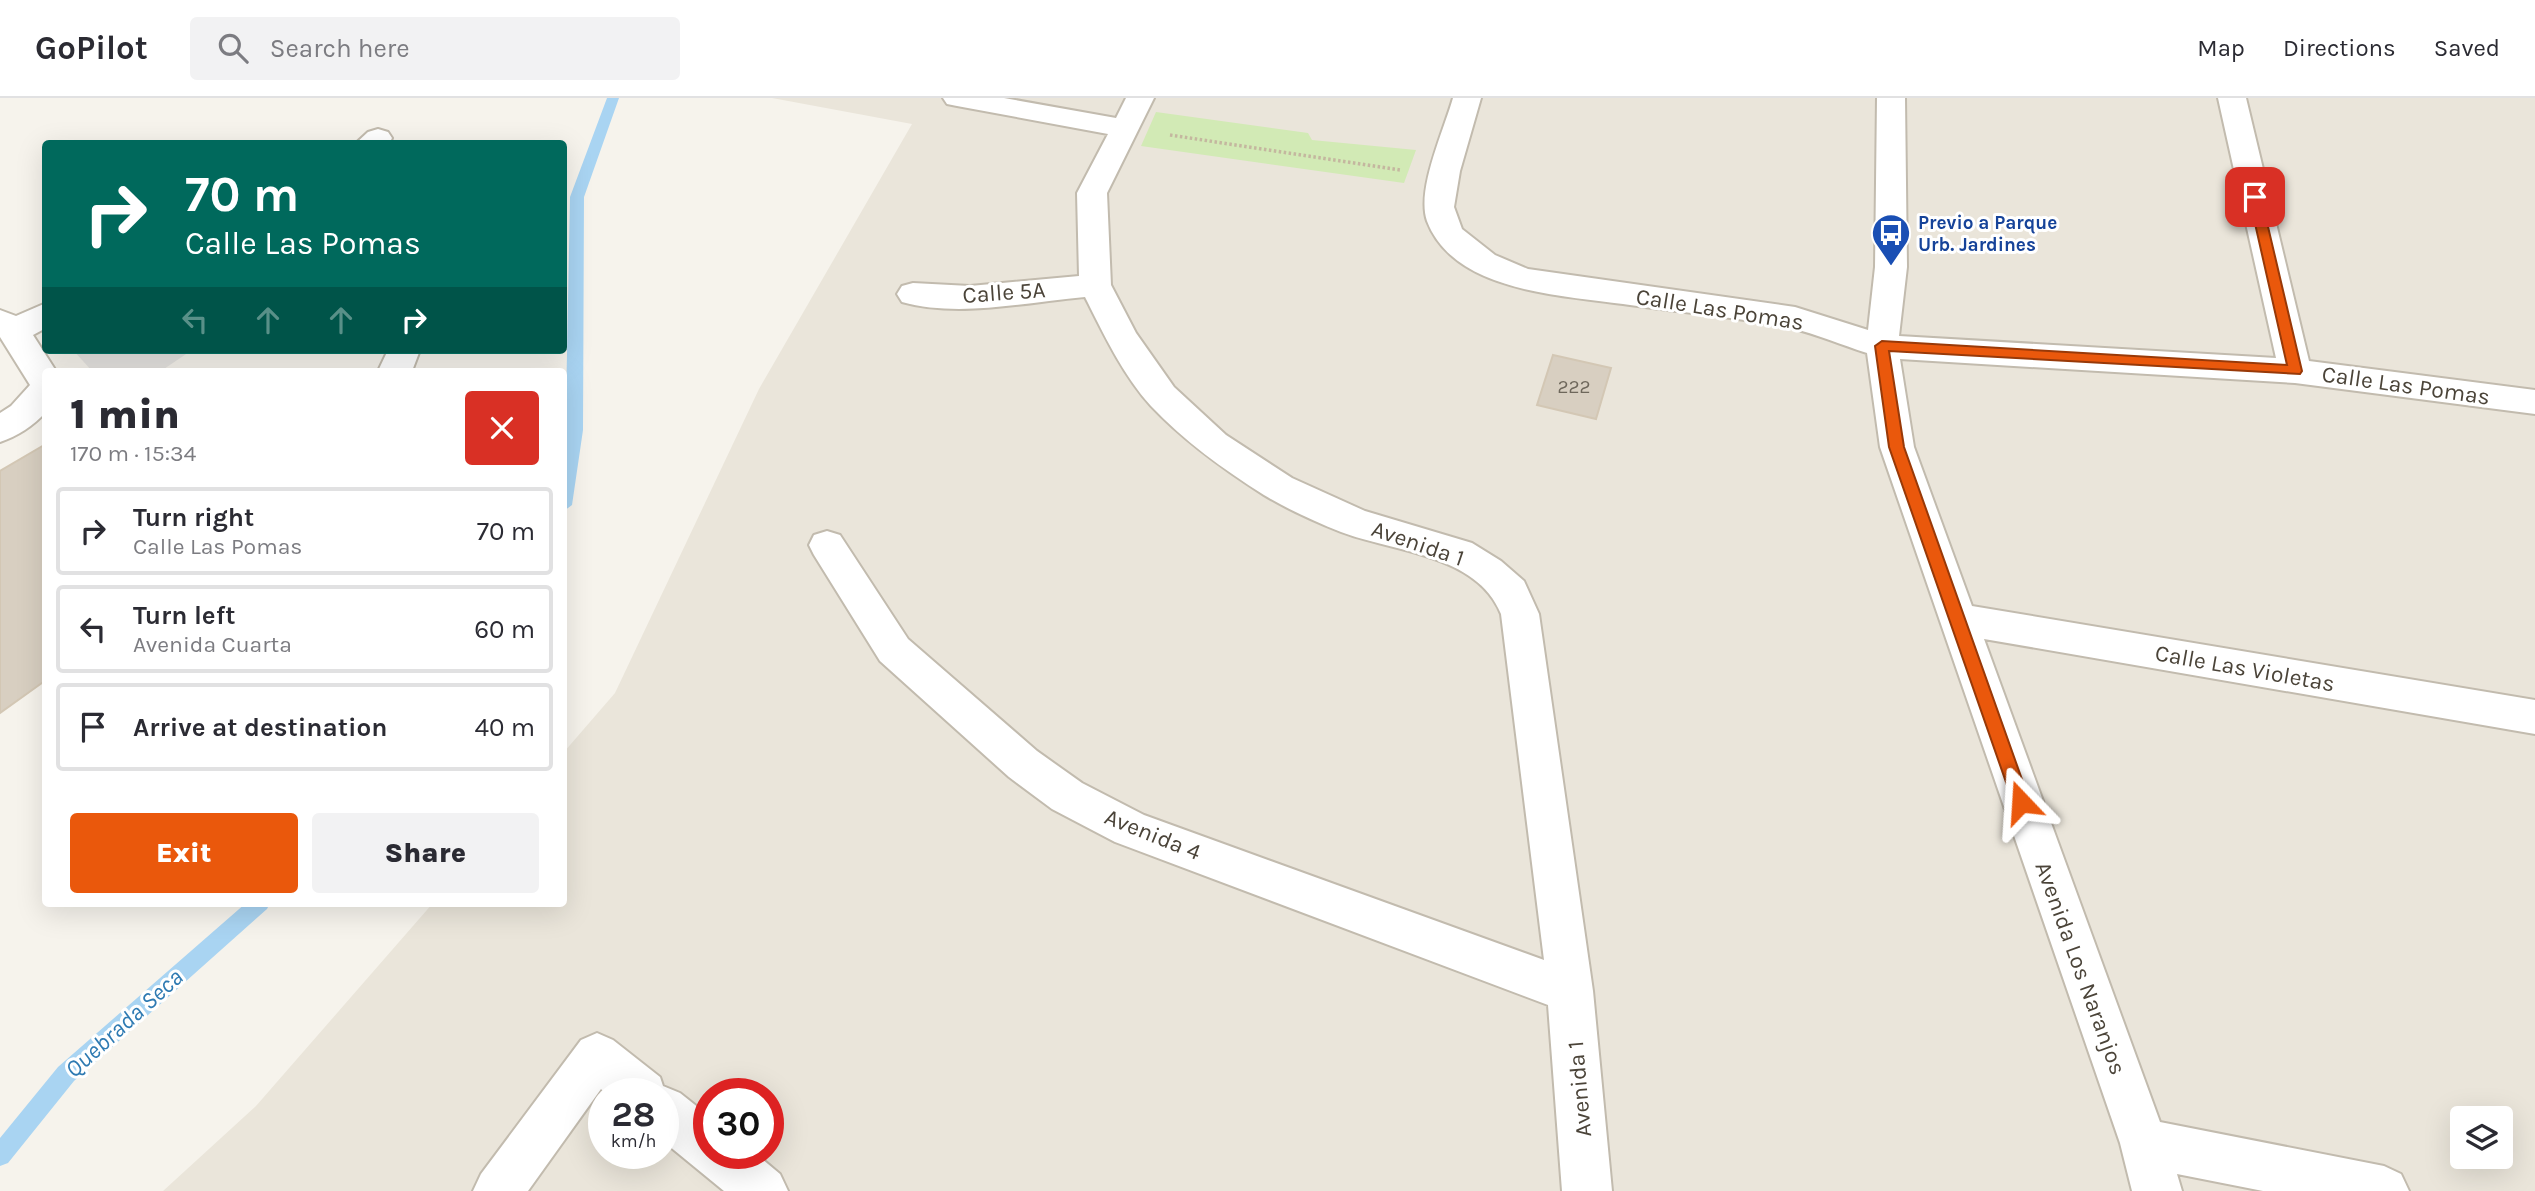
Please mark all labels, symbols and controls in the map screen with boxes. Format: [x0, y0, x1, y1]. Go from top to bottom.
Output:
search box [190, 17, 680, 80]
text: GoPilot [35, 29, 148, 67]
icon: search [214, 29, 252, 67]
text: Search here [270, 33, 410, 64]
text: Map [2197, 34, 2245, 62]
text: Directions [2283, 34, 2396, 62]
text: Saved [2434, 34, 2500, 62]
text: 70 m [185, 166, 299, 223]
pin [2225, 167, 2285, 227]
icon: right [70, 168, 161, 259]
icon: arrive [2236, 178, 2274, 216]
bus stop icon: Previo a Parque Urb. Jardines [1870, 212, 1912, 267]
place label: Previo a Parque Urb. Jardines [1918, 212, 2057, 256]
text: Calle Las Pomas [185, 225, 421, 262]
street label: Calle 5A [962, 276, 1046, 309]
street label: Calle Las Pomas [1634, 283, 1806, 336]
icon: left [176, 301, 214, 339]
icon: ahead [249, 301, 287, 339]
icon: ahead [322, 301, 360, 339]
icon: right [395, 301, 433, 339]
street label: Calle Las Pomas [2320, 360, 2492, 411]
house number: 222 [1557, 376, 1591, 398]
text: 1 min [70, 389, 180, 439]
button: close [465, 391, 539, 465]
text: 170 m · 15:34 [70, 440, 196, 467]
text: Turn right [133, 502, 254, 533]
icon: right [74, 512, 112, 550]
street label: Avenida 1 [1368, 515, 1468, 572]
text: 70 m [477, 516, 535, 547]
text: Calle Las Pomas [133, 533, 302, 560]
text: Turn left [133, 600, 235, 631]
icon: left [74, 610, 112, 648]
text: 60 m [474, 614, 535, 645]
text: Avenida Cuarta [133, 631, 292, 658]
street label: Calle Las Violetas [2153, 639, 2337, 698]
icon: arrive [74, 708, 112, 746]
text: Arrive at destination [133, 712, 387, 743]
text: 40 m [475, 712, 535, 743]
position arrow [1984, 765, 2058, 839]
street label: Avenida 4 [1101, 803, 1205, 866]
button: Exit [70, 813, 298, 893]
button: Share [312, 813, 539, 893]
street label: Avenida Los Naranjos [2029, 858, 2132, 1078]
water label: Quebrada Seca [59, 963, 189, 1083]
street label: Avenida 1 [1562, 1040, 1597, 1138]
speed limit sign: 30 [693, 1078, 784, 1169]
text: 28 [612, 1094, 655, 1135]
map controls [2450, 1106, 2513, 1169]
button: layers [2450, 1106, 2513, 1169]
text: km/h [611, 1130, 656, 1152]

